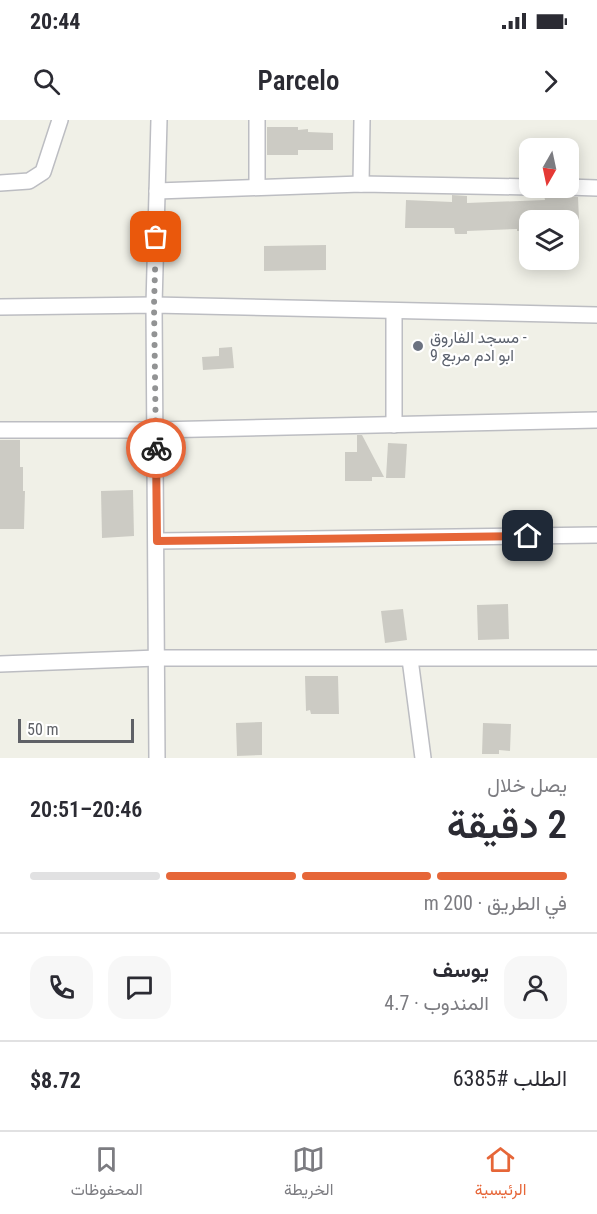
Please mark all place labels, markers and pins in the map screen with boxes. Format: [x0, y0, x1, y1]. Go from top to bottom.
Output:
pin [130, 211, 181, 262]
place label: مسجد الفاروق - ابو ادم مربع 9 [430, 328, 527, 367]
marker: مسجد الفاروق - ابو ادم مربع 9 [411, 339, 425, 353]
pin [502, 510, 553, 561]

